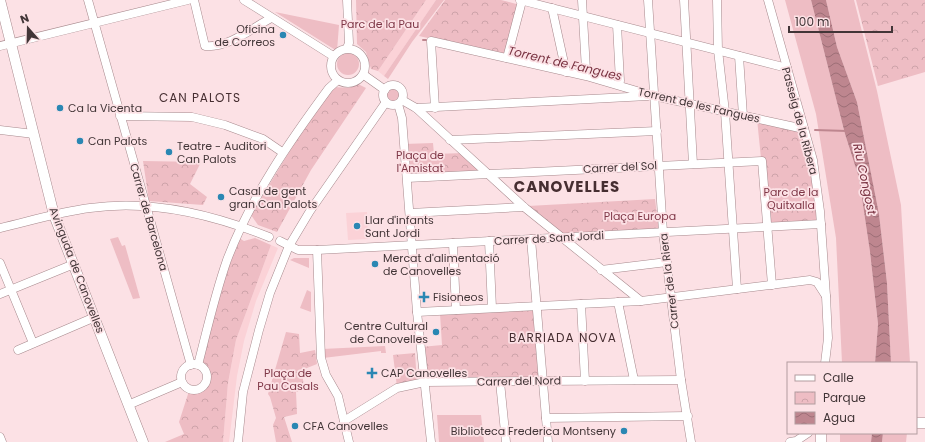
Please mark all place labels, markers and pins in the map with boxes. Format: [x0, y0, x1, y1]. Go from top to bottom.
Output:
place label: Oficina de Correos [214, 21, 275, 50]
marker: Oficina de Correos [278, 30, 288, 40]
place label: Ca la Vicenta [68, 100, 142, 116]
marker: Ca la Vicenta [55, 103, 65, 113]
place label: Can Palots [88, 133, 147, 149]
marker: Can Palots [75, 136, 85, 146]
place label: Teatre - Auditori Can Palots [177, 138, 267, 167]
marker: Teatre - Auditori Can Palots [164, 147, 174, 157]
place label: Casal de gent gran Can Palots [229, 183, 317, 212]
marker: Casal de gent gran Can Palots [216, 192, 226, 202]
place label: Llar d'infants Sant Jordi [365, 212, 434, 241]
marker: Llar d'infants Sant Jordi [352, 221, 362, 231]
place label: Mercat d'alimentació de Canovelles [383, 250, 500, 279]
marker: Mercat d'alimentació de Canovelles [370, 259, 380, 269]
place label: Fisioneos [433, 289, 484, 305]
marker: Fisioneos [418, 291, 430, 303]
place label: Centre Cultural de Canovelles [344, 318, 428, 347]
marker: Centre Cultural de Canovelles [431, 327, 441, 337]
place label: CAP Canovelles [381, 365, 467, 381]
marker: CAP Canovelles [366, 367, 378, 379]
place label: CFA Canovelles [303, 418, 389, 434]
marker: CFA Canovelles [290, 421, 300, 431]
place label: Biblioteca Frederica Montseny [451, 423, 617, 439]
marker: Biblioteca Frederica Montseny [619, 426, 629, 436]

